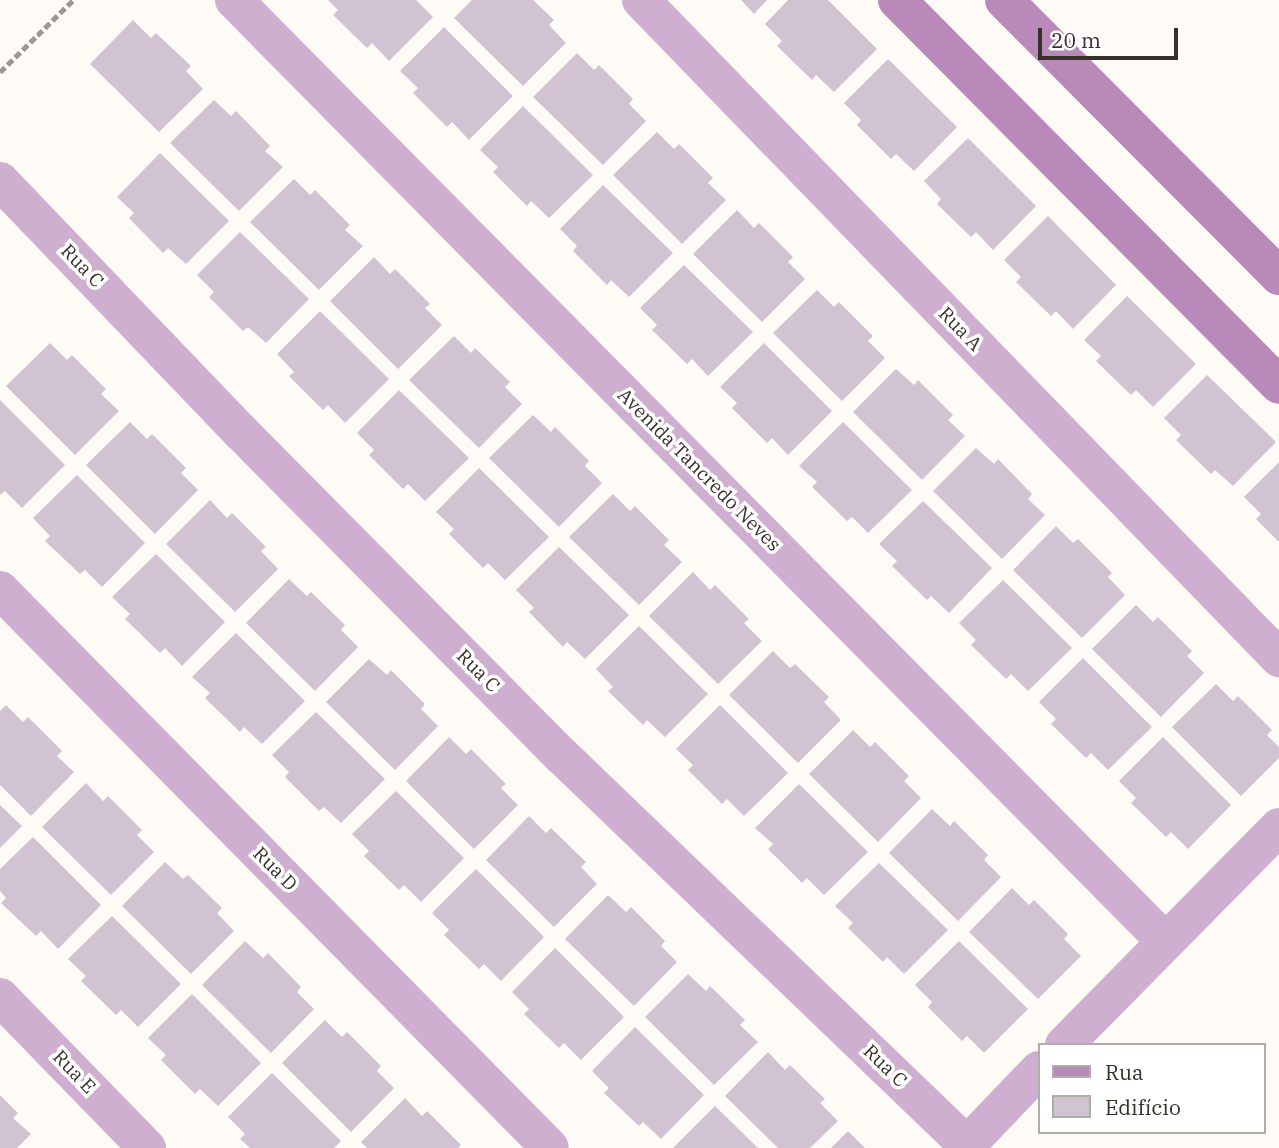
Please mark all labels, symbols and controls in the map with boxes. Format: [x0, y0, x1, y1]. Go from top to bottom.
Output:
scale bar [1041, 14, 1181, 58]
text: 20 m [1051, 26, 1101, 54]
street label: Rua C [56, 240, 108, 292]
street label: Rua A [934, 302, 986, 356]
street label: Avenida Tancredo Neves [613, 384, 785, 556]
street label: Rua C [452, 645, 504, 697]
street label: Rua D [248, 842, 302, 896]
street label: Rua C [859, 1040, 911, 1092]
legend [1038, 1043, 1265, 1134]
street label: Rua E [48, 1046, 100, 1098]
text: Rua [1105, 1058, 1143, 1086]
text: Edifício [1105, 1093, 1181, 1121]

